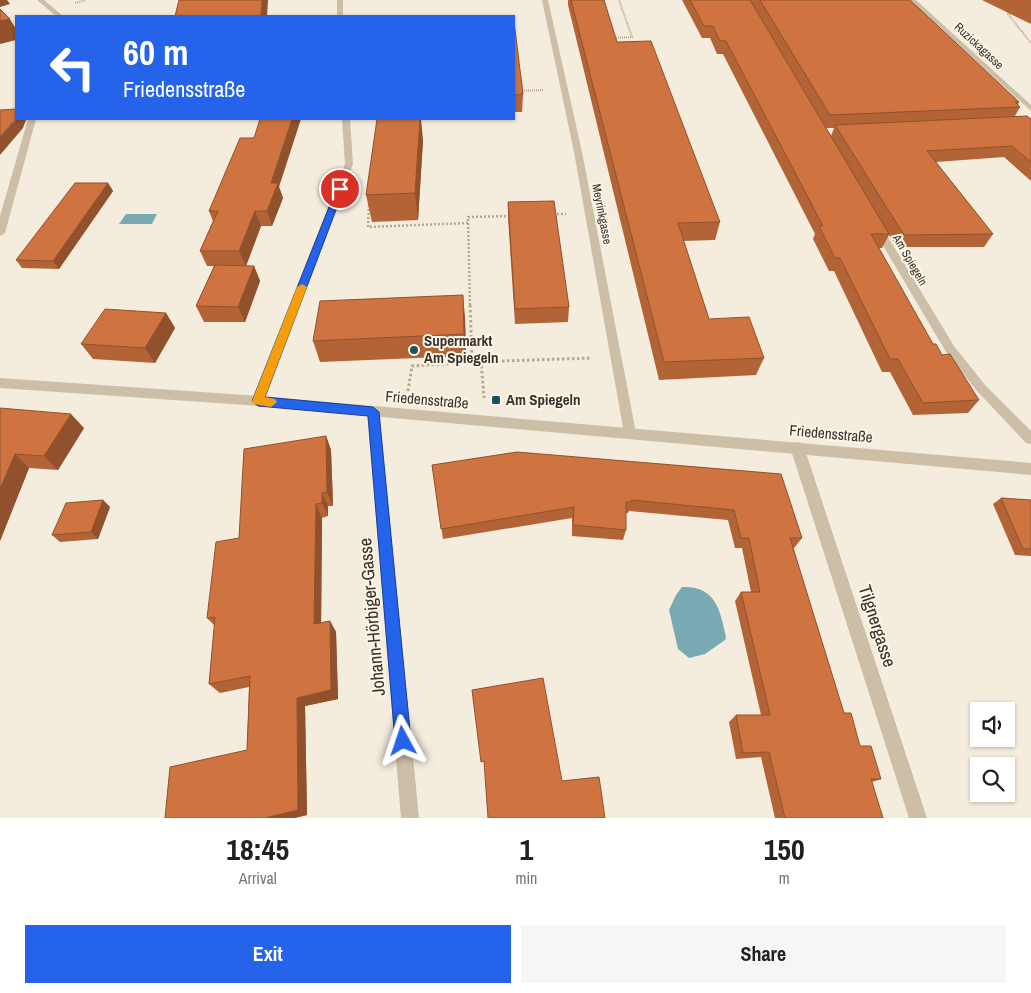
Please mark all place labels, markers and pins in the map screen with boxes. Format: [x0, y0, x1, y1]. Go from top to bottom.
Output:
pin [319, 168, 361, 210]
place label: Supermarkt Am Spiegeln [424, 330, 499, 368]
marker: Supermarkt Am Spiegeln [408, 344, 420, 356]
place label: Am Spiegeln [506, 389, 581, 410]
marker: Am Spiegeln [490, 394, 502, 406]

